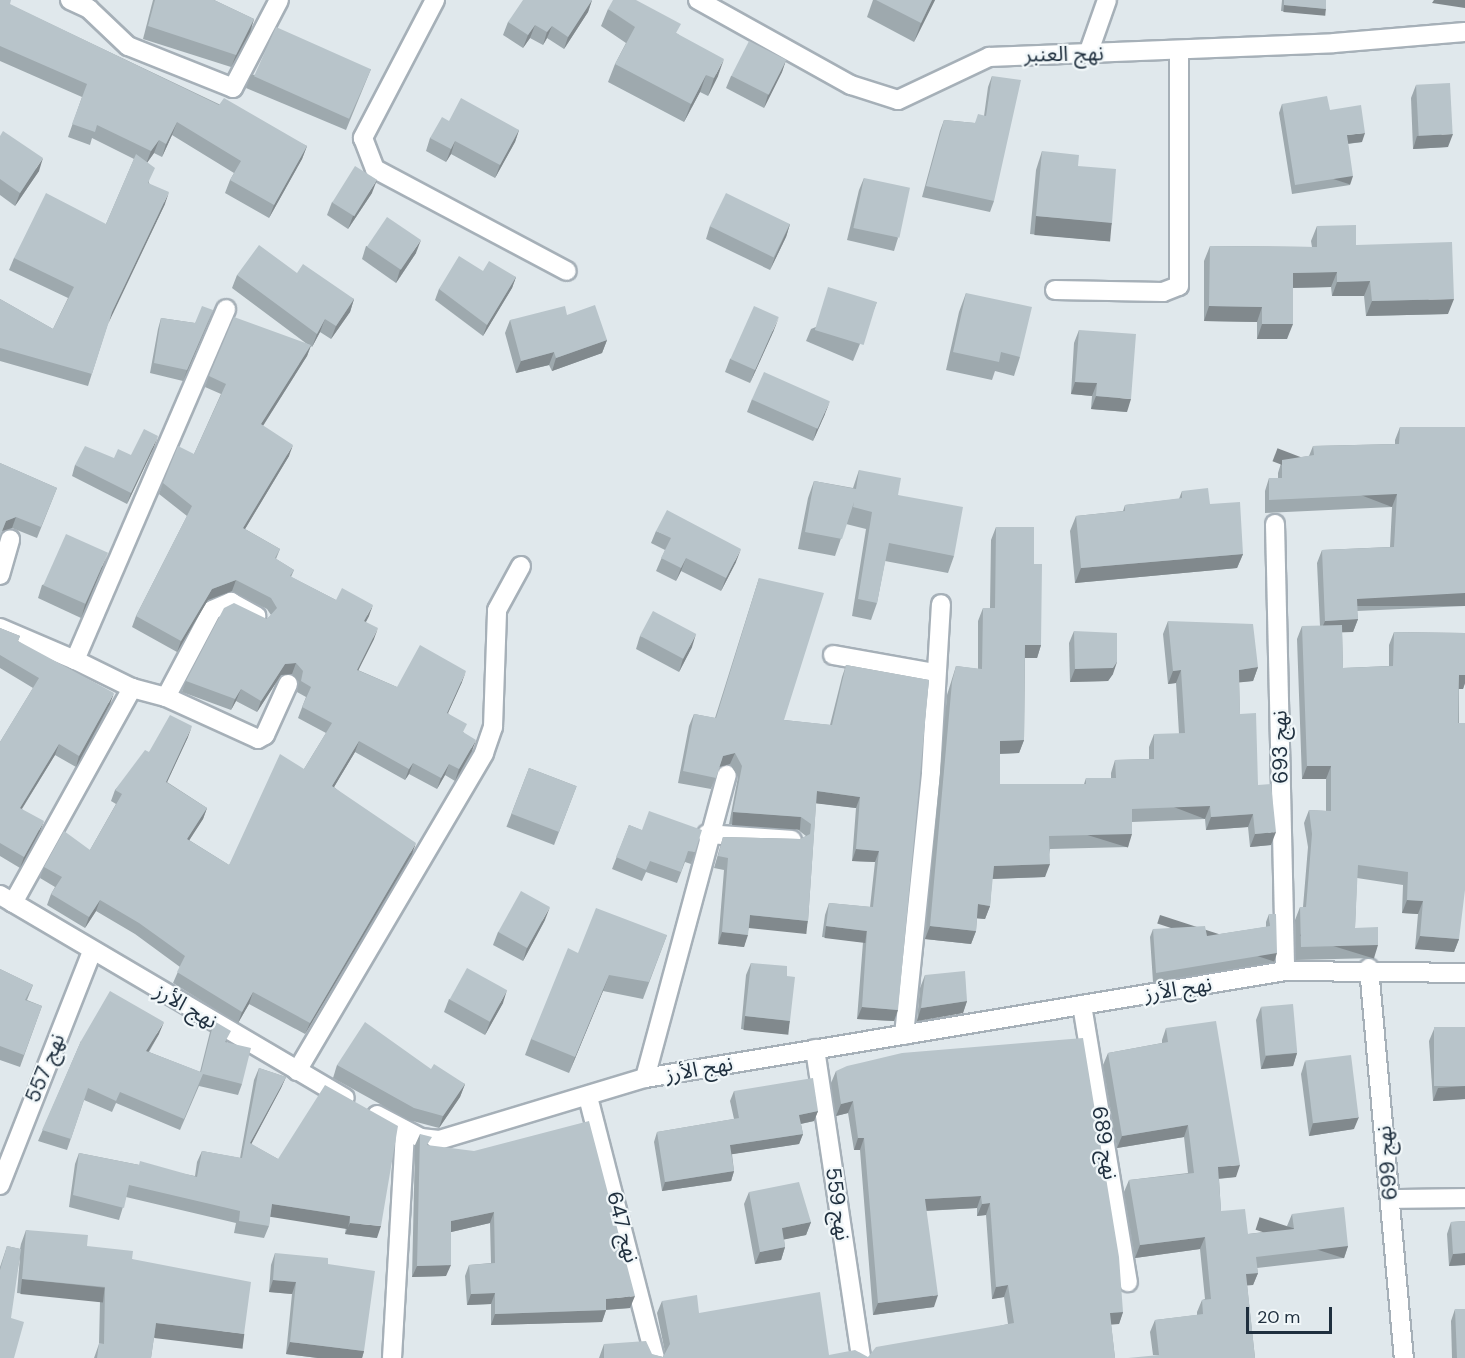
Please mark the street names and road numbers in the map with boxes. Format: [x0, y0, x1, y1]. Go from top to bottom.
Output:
street label: نهج العنبر [1024, 41, 1104, 67]
street label: نهج 693 [1267, 710, 1293, 784]
street label: نهج الأرز [1142, 971, 1214, 1007]
street label: نهج الأرز [150, 978, 222, 1034]
street label: نهج 557 [20, 1030, 70, 1106]
street label: نهج الأرز [663, 1051, 735, 1087]
street label: نهج 689 [1087, 1104, 1123, 1182]
street label: نهج 699 [1371, 1125, 1403, 1201]
street label: نهج 559 [820, 1166, 856, 1242]
street label: نهج 647 [601, 1189, 645, 1265]

